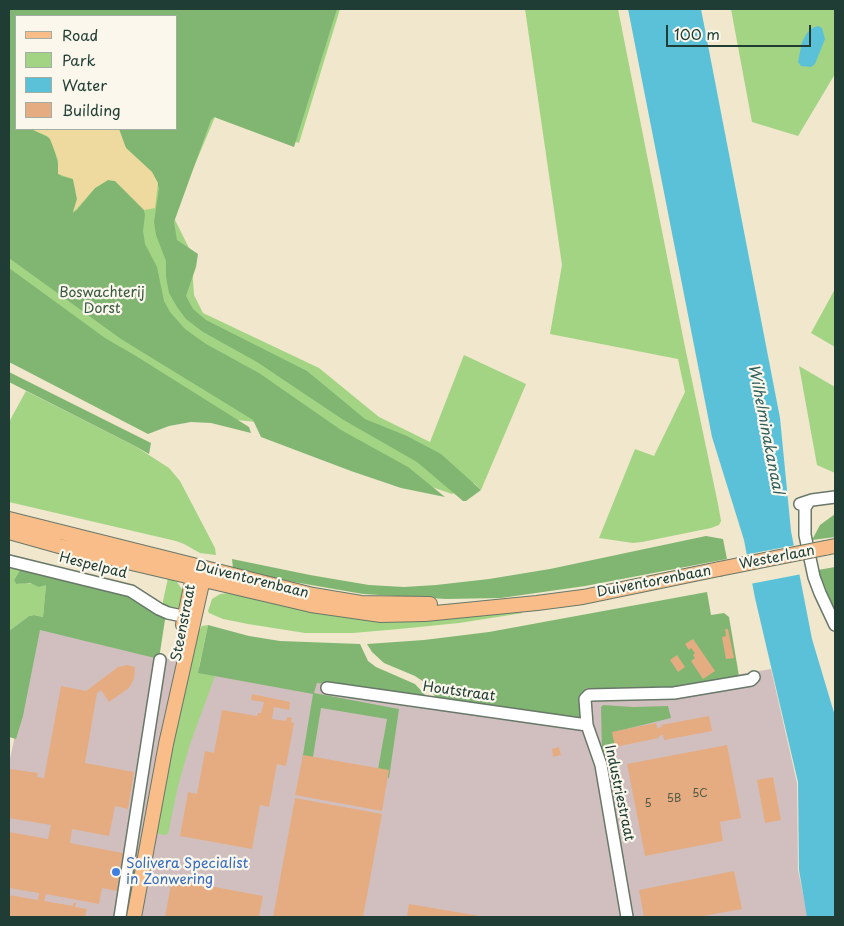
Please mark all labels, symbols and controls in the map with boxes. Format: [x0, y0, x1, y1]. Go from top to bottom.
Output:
legend [15, 15, 178, 130]
scale bar [669, 15, 814, 47]
text: 100 m [674, 22, 720, 45]
text: Road [62, 23, 98, 46]
text: Park [62, 48, 96, 71]
text: Water [62, 73, 107, 96]
text: Building [62, 98, 121, 121]
park label: Boswachterij Dorst [59, 285, 145, 318]
water label: Wilhelminakanaal [744, 363, 786, 495]
street label: Westerlaan [738, 542, 816, 574]
street label: Hespelpad [57, 549, 129, 583]
street label: Duiventorenbaan [194, 558, 310, 602]
street label: Duiventorenbaan [595, 563, 713, 601]
street label: Steenstraat [168, 583, 200, 663]
street label: Houtstraat [422, 679, 496, 705]
street label: Industriestraat [601, 744, 637, 842]
house number: 5C [692, 787, 708, 801]
house number: 5B [667, 792, 681, 806]
house number: 5 [644, 797, 652, 811]
place label: Solivera Specialist in Zonwering [126, 856, 248, 889]
marker: Solivera Specialist in Zonwering [110, 866, 122, 878]

